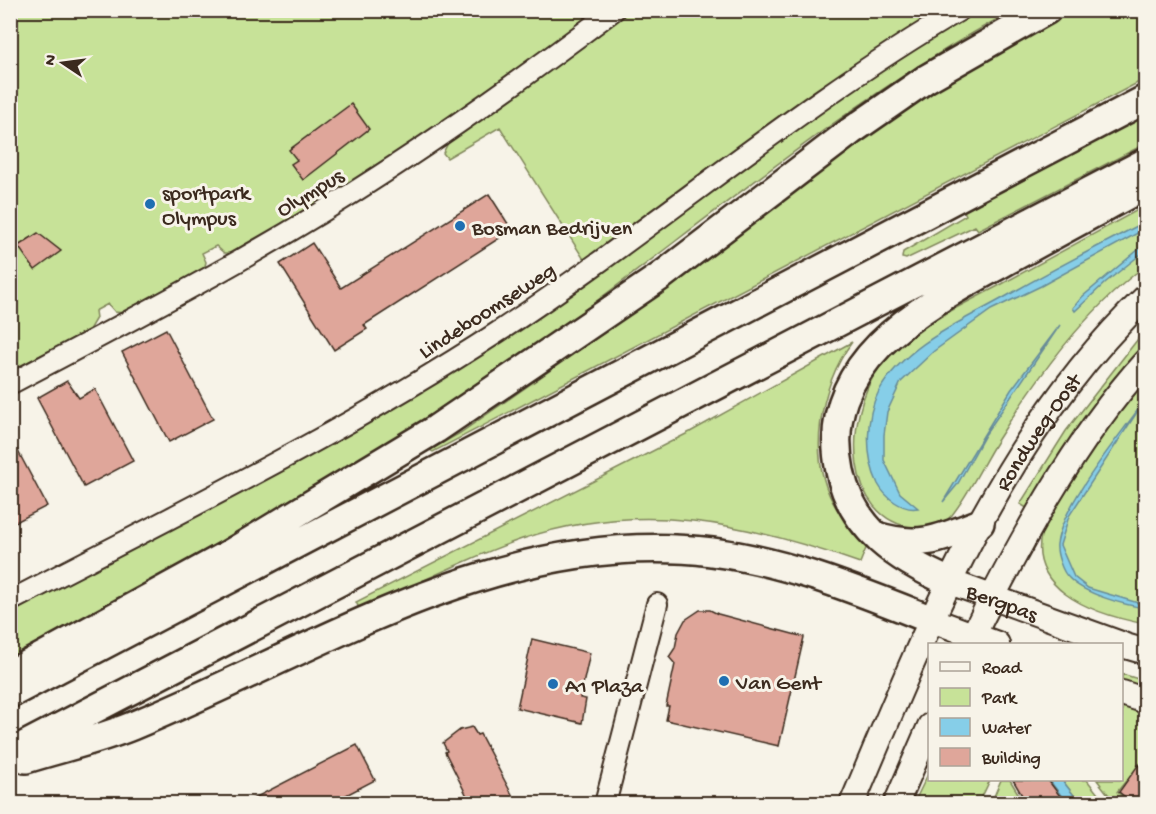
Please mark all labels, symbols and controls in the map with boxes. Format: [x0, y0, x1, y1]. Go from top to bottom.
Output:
north arrow [33, 33, 93, 93]
text: N [41, 53, 62, 68]
street label: Olympus [273, 164, 350, 225]
place label: sportpark Olympus [162, 182, 252, 233]
marker: sportpark Olympus [143, 197, 157, 211]
place label: Bosman Bedrijven [471, 217, 633, 243]
marker: Bosman Bedrijven [453, 219, 467, 233]
street label: Lindeboomseweg [415, 258, 562, 366]
street label: Rondweg-Oost [992, 368, 1090, 496]
street label: Bergpas [961, 580, 1041, 630]
legend [928, 643, 1123, 781]
text: Road [982, 659, 1023, 680]
place label: Van Gent [735, 672, 823, 698]
marker: Van Gent [717, 674, 731, 688]
place label: A1 Plaza [565, 675, 644, 701]
marker: A1 Plaza [546, 677, 560, 691]
text: Park [981, 689, 1018, 710]
text: Water [982, 719, 1032, 740]
text: Building [981, 749, 1041, 770]

